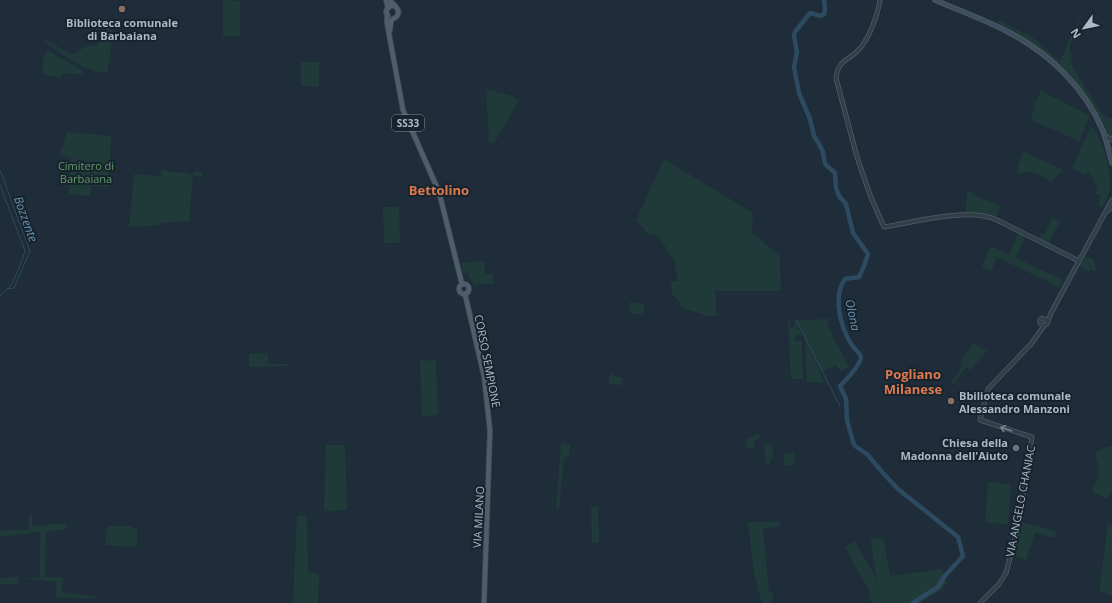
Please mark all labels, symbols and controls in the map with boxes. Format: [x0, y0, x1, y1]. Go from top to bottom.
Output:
marker: Biblioteca comunale di Barbaiana [117, 4, 127, 14]
north arrow [1064, 8, 1104, 48]
place label: Biblioteca comunale di Barbaiana [66, 15, 178, 43]
text: N [1066, 26, 1084, 42]
road number: SS33 [392, 115, 424, 131]
park label: Cimitero di Barbaiana [58, 158, 114, 186]
district label: Bettolino [409, 181, 469, 199]
water label: Bozzente [10, 194, 42, 244]
water label: Olona [841, 298, 865, 333]
street label: CORSO SEMPIONE [472, 313, 504, 409]
district label: Pogliano Milanese [884, 365, 943, 398]
place label: Bbilioteca comunale Alessandro Manzoni [959, 388, 1071, 416]
marker: Bbilioteca comunale Alessandro Manzoni [946, 396, 956, 406]
one-way arrow [1000, 425, 1013, 432]
place label: Chiesa della Madonna dell'Aiuto [900, 435, 1008, 463]
marker: Chiesa della Madonna dell'Aiuto [1011, 443, 1021, 453]
street label: VIA ANGELO CHANIAC [1002, 444, 1038, 558]
street label: VIA MILANO [469, 486, 487, 548]

